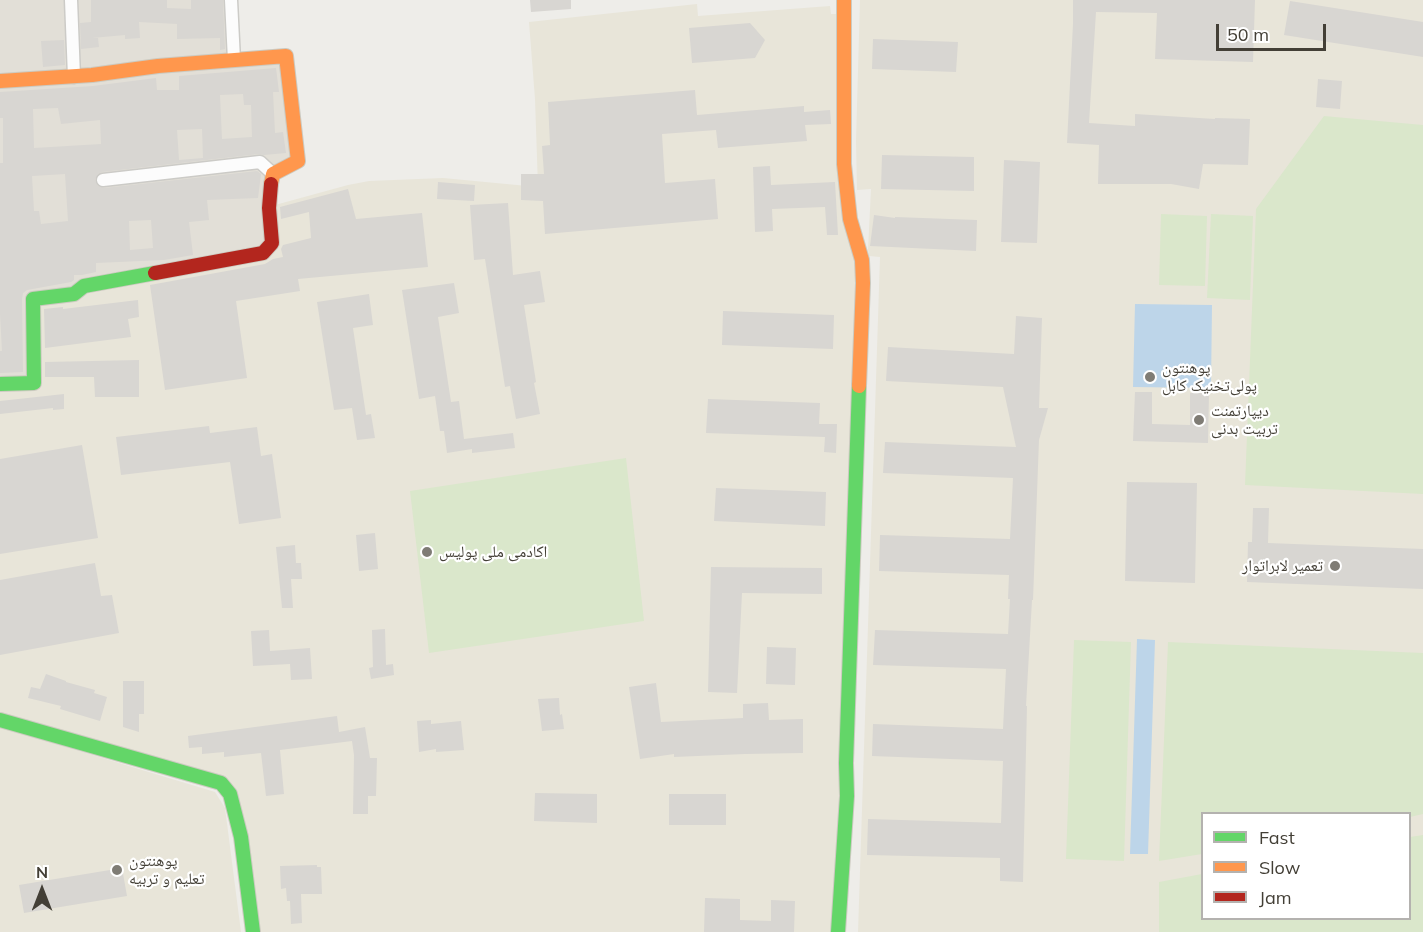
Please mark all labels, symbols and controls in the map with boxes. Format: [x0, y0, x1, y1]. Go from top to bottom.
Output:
scale bar [1219, 12, 1328, 50]
text: 50 m [1227, 23, 1269, 46]
place label: پوهنتون پولی‌تخنیک کابل [1162, 358, 1257, 396]
marker: پوهنتون پولی‌تخنیک کابل [1143, 370, 1157, 384]
place label: دیپارتمنت تربیت بدنی [1211, 401, 1278, 439]
marker: دیپارتمنت تربیت بدنی [1192, 413, 1206, 427]
place label: اکادمی ملی پولیس [439, 542, 547, 562]
marker: اکادمی ملی پولیس [420, 545, 434, 559]
place label: تعمیر لابراتوار [1242, 556, 1323, 576]
marker: تعمیر لابراتوار [1328, 559, 1342, 573]
legend [1201, 812, 1411, 920]
text: Fast [1259, 826, 1295, 849]
place label: پوهنتون تعلیم و تربیه [129, 851, 204, 889]
text: Slow [1259, 856, 1300, 879]
north arrow [12, 860, 72, 920]
text: N [36, 862, 48, 882]
marker: پوهنتون تعلیم و تربیه [110, 863, 124, 877]
text: Jam [1259, 886, 1292, 909]

